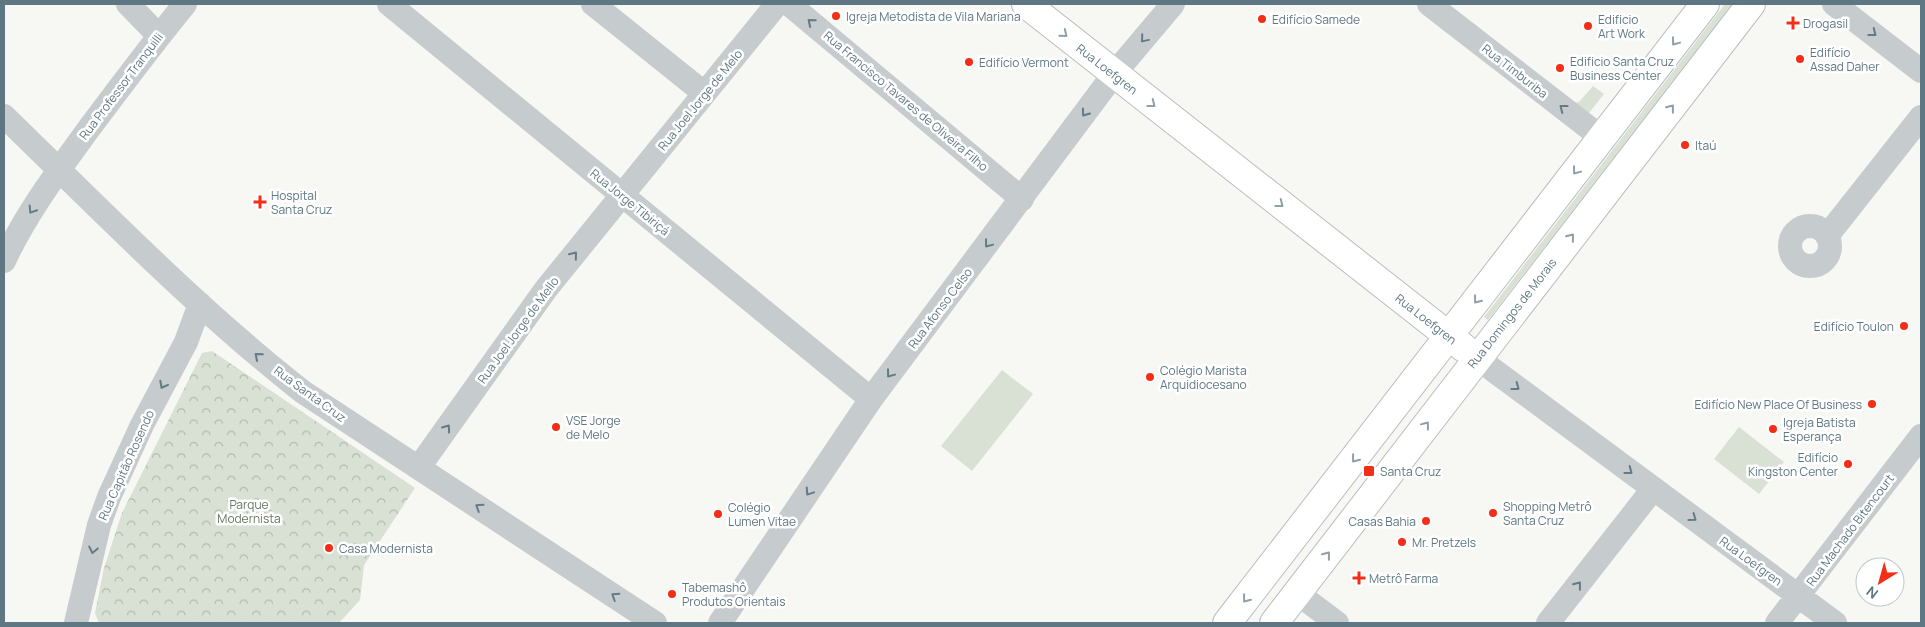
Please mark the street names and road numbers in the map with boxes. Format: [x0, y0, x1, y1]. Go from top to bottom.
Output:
street label: Rua Francisco Tavares de Oliveira Filho [820, 27, 992, 175]
street label: Rua Professor Tranquilli [75, 29, 167, 143]
street label: Rua Loefgren [1073, 40, 1141, 98]
street label: Rua Timburiba [1479, 40, 1551, 102]
street label: Rua Joel Jorge de Melo [654, 46, 746, 154]
street label: Rua Jorge Tibiriçá [587, 165, 673, 239]
street label: Rua Domingos de Morais [1464, 254, 1560, 372]
street label: Rua Afonso Celso [904, 264, 976, 352]
street label: Rua Joel Jorge de Mello [473, 273, 563, 387]
street label: Rua Loefgren [1392, 290, 1460, 348]
street label: Rua Santa Cruz [271, 362, 349, 426]
street label: Rua Capitão Rosendo [94, 407, 158, 523]
street label: Rua Machado Bitencourt [1802, 470, 1898, 589]
street label: Rua Loefgren [1716, 533, 1786, 589]

